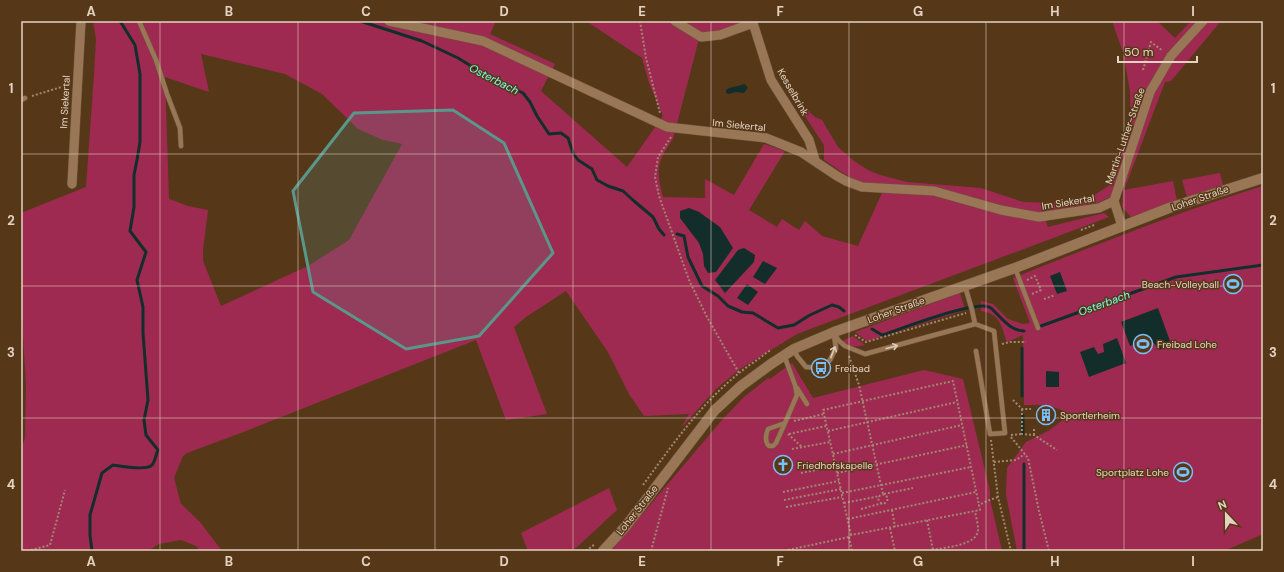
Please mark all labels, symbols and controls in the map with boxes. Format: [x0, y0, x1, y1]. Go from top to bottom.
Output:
text: A [86, 3, 96, 20]
text: B [225, 3, 233, 20]
text: C [361, 3, 371, 20]
text: D [499, 3, 509, 20]
text: E [638, 3, 646, 20]
text: F [776, 3, 784, 20]
text: G [913, 3, 923, 20]
text: H [1050, 3, 1060, 20]
text: I [1191, 3, 1195, 20]
scale bar [1118, 38, 1197, 64]
text: 50 m [1124, 44, 1153, 60]
water label: Osterbach [467, 61, 521, 97]
street label: Kesselbrink [774, 66, 812, 118]
street label: Im Siekertal [57, 75, 73, 129]
text: 1 [9, 80, 13, 97]
text: 1 [1271, 80, 1275, 97]
street label: Martin-Luther-Straße [1102, 86, 1148, 186]
street label: Im Siekertal [712, 116, 766, 134]
street label: Loher Straße [1170, 182, 1231, 214]
street label: Im Siekertal [1041, 191, 1095, 213]
text: 2 [7, 212, 15, 229]
text: 2 [1269, 212, 1277, 229]
sports icon: Beach-Volleyball [1222, 273, 1244, 295]
place label: Beach-Volleyball [1142, 278, 1219, 291]
water label: Osterbach [1076, 287, 1132, 319]
street label: Loher Straße [866, 294, 927, 326]
sports icon: Freibad Lohe [1132, 333, 1154, 355]
place label: Freibad Lohe [1157, 338, 1217, 351]
one-way arrow [885, 343, 898, 350]
text: 3 [7, 344, 15, 361]
text: 3 [1269, 344, 1277, 361]
one-way arrow [830, 347, 838, 359]
bus stop icon: Freibad [810, 357, 832, 379]
place label: Freibad [835, 362, 870, 375]
building icon: Sportlerheim [1035, 404, 1057, 426]
place label: Sportlerheim [1060, 409, 1120, 422]
church icon: Friedhofskapelle [772, 454, 794, 476]
place label: Friedhofskapelle [797, 459, 873, 472]
sports icon: Sportplatz Lohe [1172, 461, 1194, 483]
place label: Sportplatz Lohe [1096, 466, 1169, 479]
text: 4 [7, 476, 15, 493]
text: 4 [1269, 476, 1277, 493]
street label: Loher Straße [613, 482, 661, 538]
north arrow [1206, 494, 1246, 534]
text: N [1216, 497, 1229, 513]
text: A [86, 553, 96, 570]
text: B [225, 553, 233, 570]
text: C [361, 553, 371, 570]
text: D [499, 553, 509, 570]
text: E [638, 553, 646, 570]
text: F [776, 553, 784, 570]
text: G [913, 553, 923, 570]
text: H [1050, 553, 1060, 570]
text: I [1191, 553, 1195, 570]

